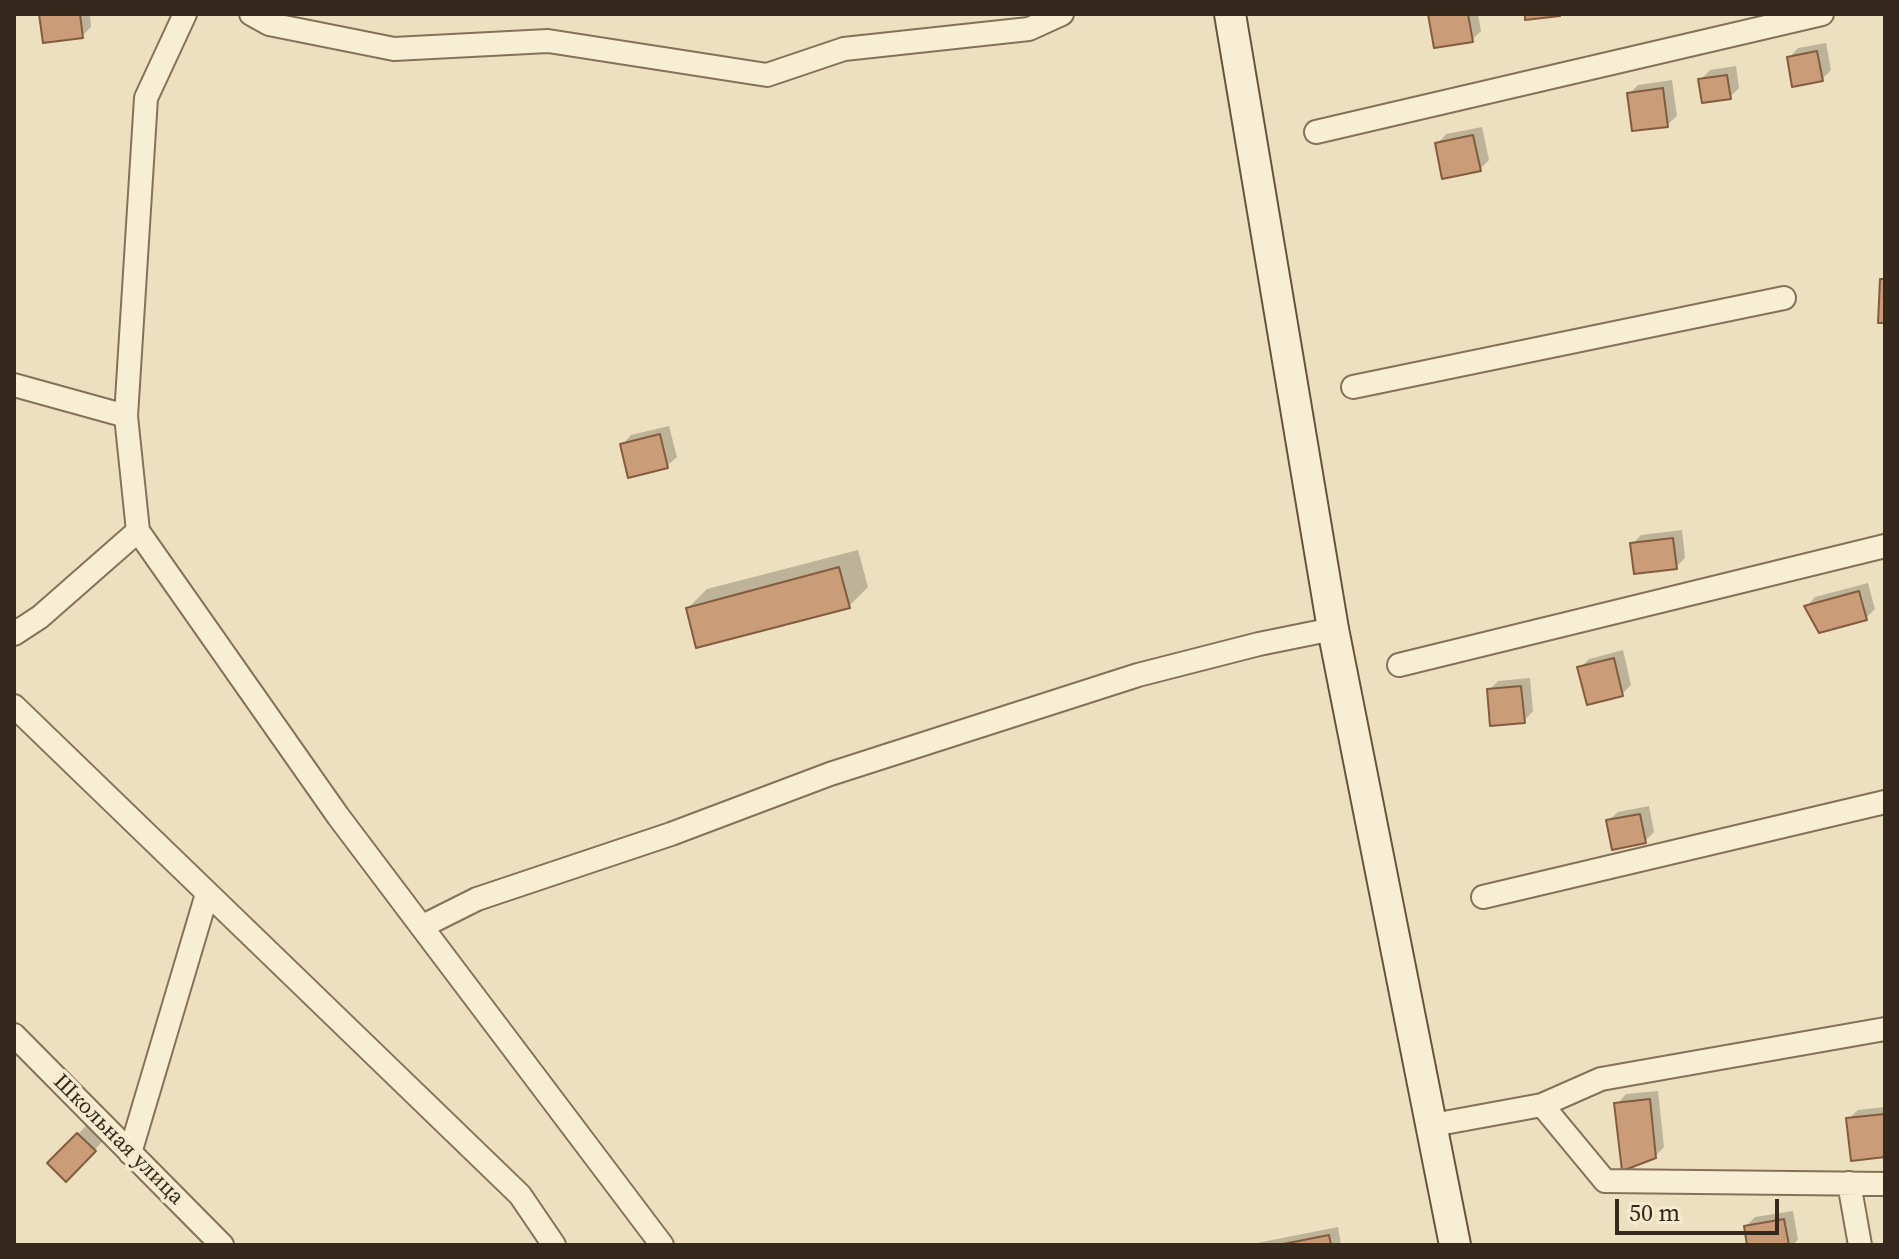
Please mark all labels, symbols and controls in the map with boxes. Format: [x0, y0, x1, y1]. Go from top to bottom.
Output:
street label: Школьная улица [47, 1069, 189, 1211]
scale bar [1619, 1183, 1783, 1233]
text: 50 m [1629, 1196, 1680, 1229]

